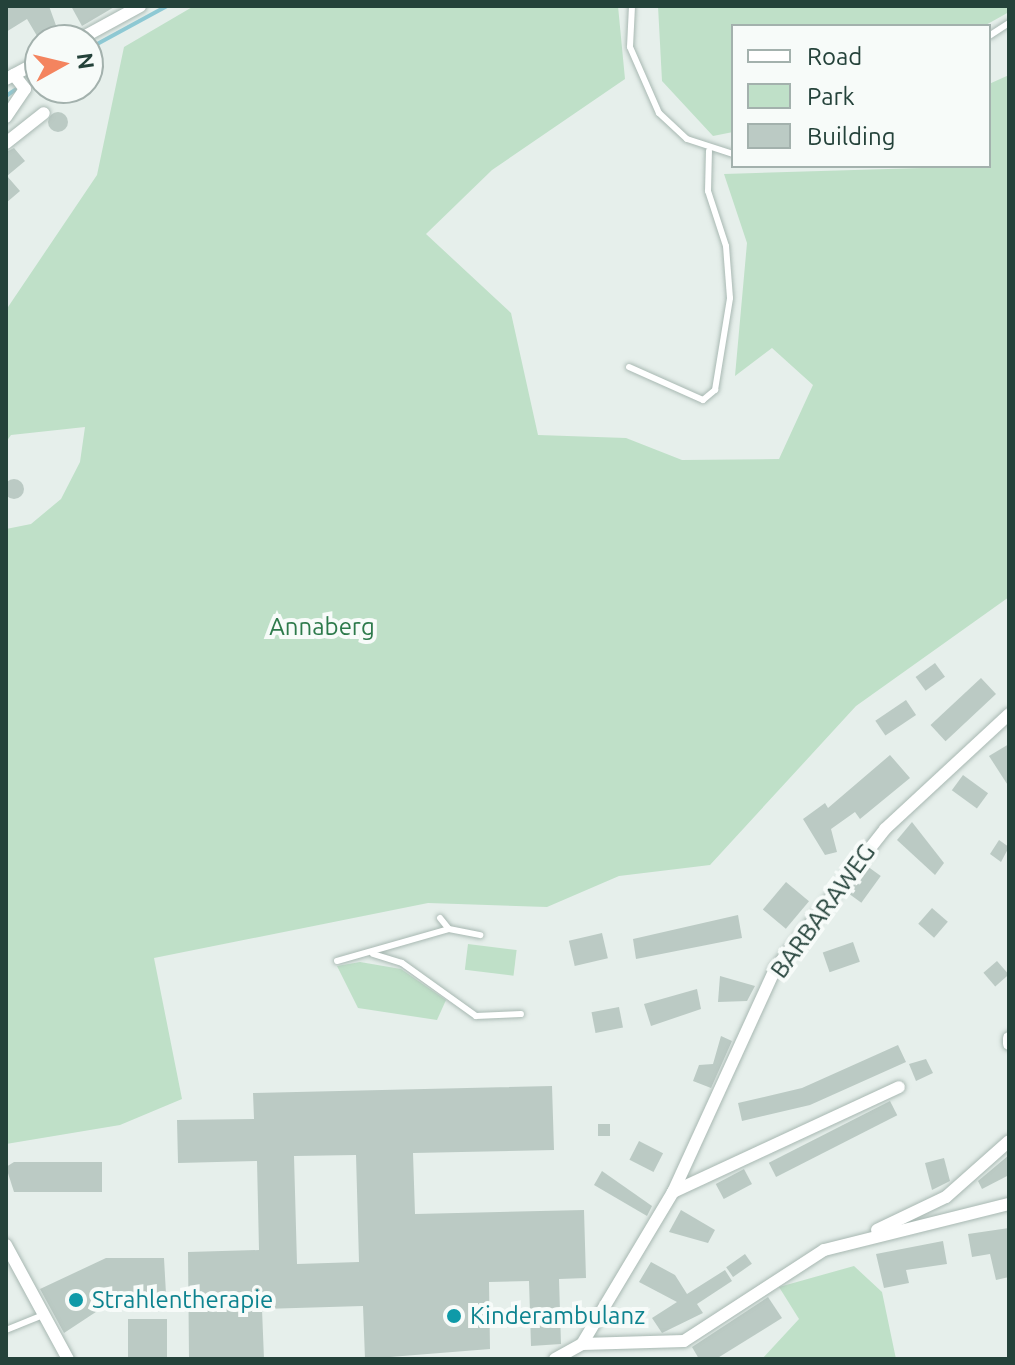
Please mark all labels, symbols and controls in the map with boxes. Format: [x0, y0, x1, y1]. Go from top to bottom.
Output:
north arrow [24, 24, 104, 104]
legend [731, 24, 991, 168]
text: Road [807, 43, 862, 70]
text: N [73, 51, 100, 71]
text: Park [807, 83, 855, 110]
text: Building [807, 123, 895, 150]
park label: Annaberg [269, 613, 375, 641]
street label: BARBARAWEG [765, 838, 881, 984]
place label: Strahlentherapie [92, 1286, 273, 1314]
marker: Strahlentherapie [67, 1291, 85, 1309]
place label: Kinderambulanz [470, 1302, 645, 1330]
marker: Kinderambulanz [445, 1307, 463, 1325]

